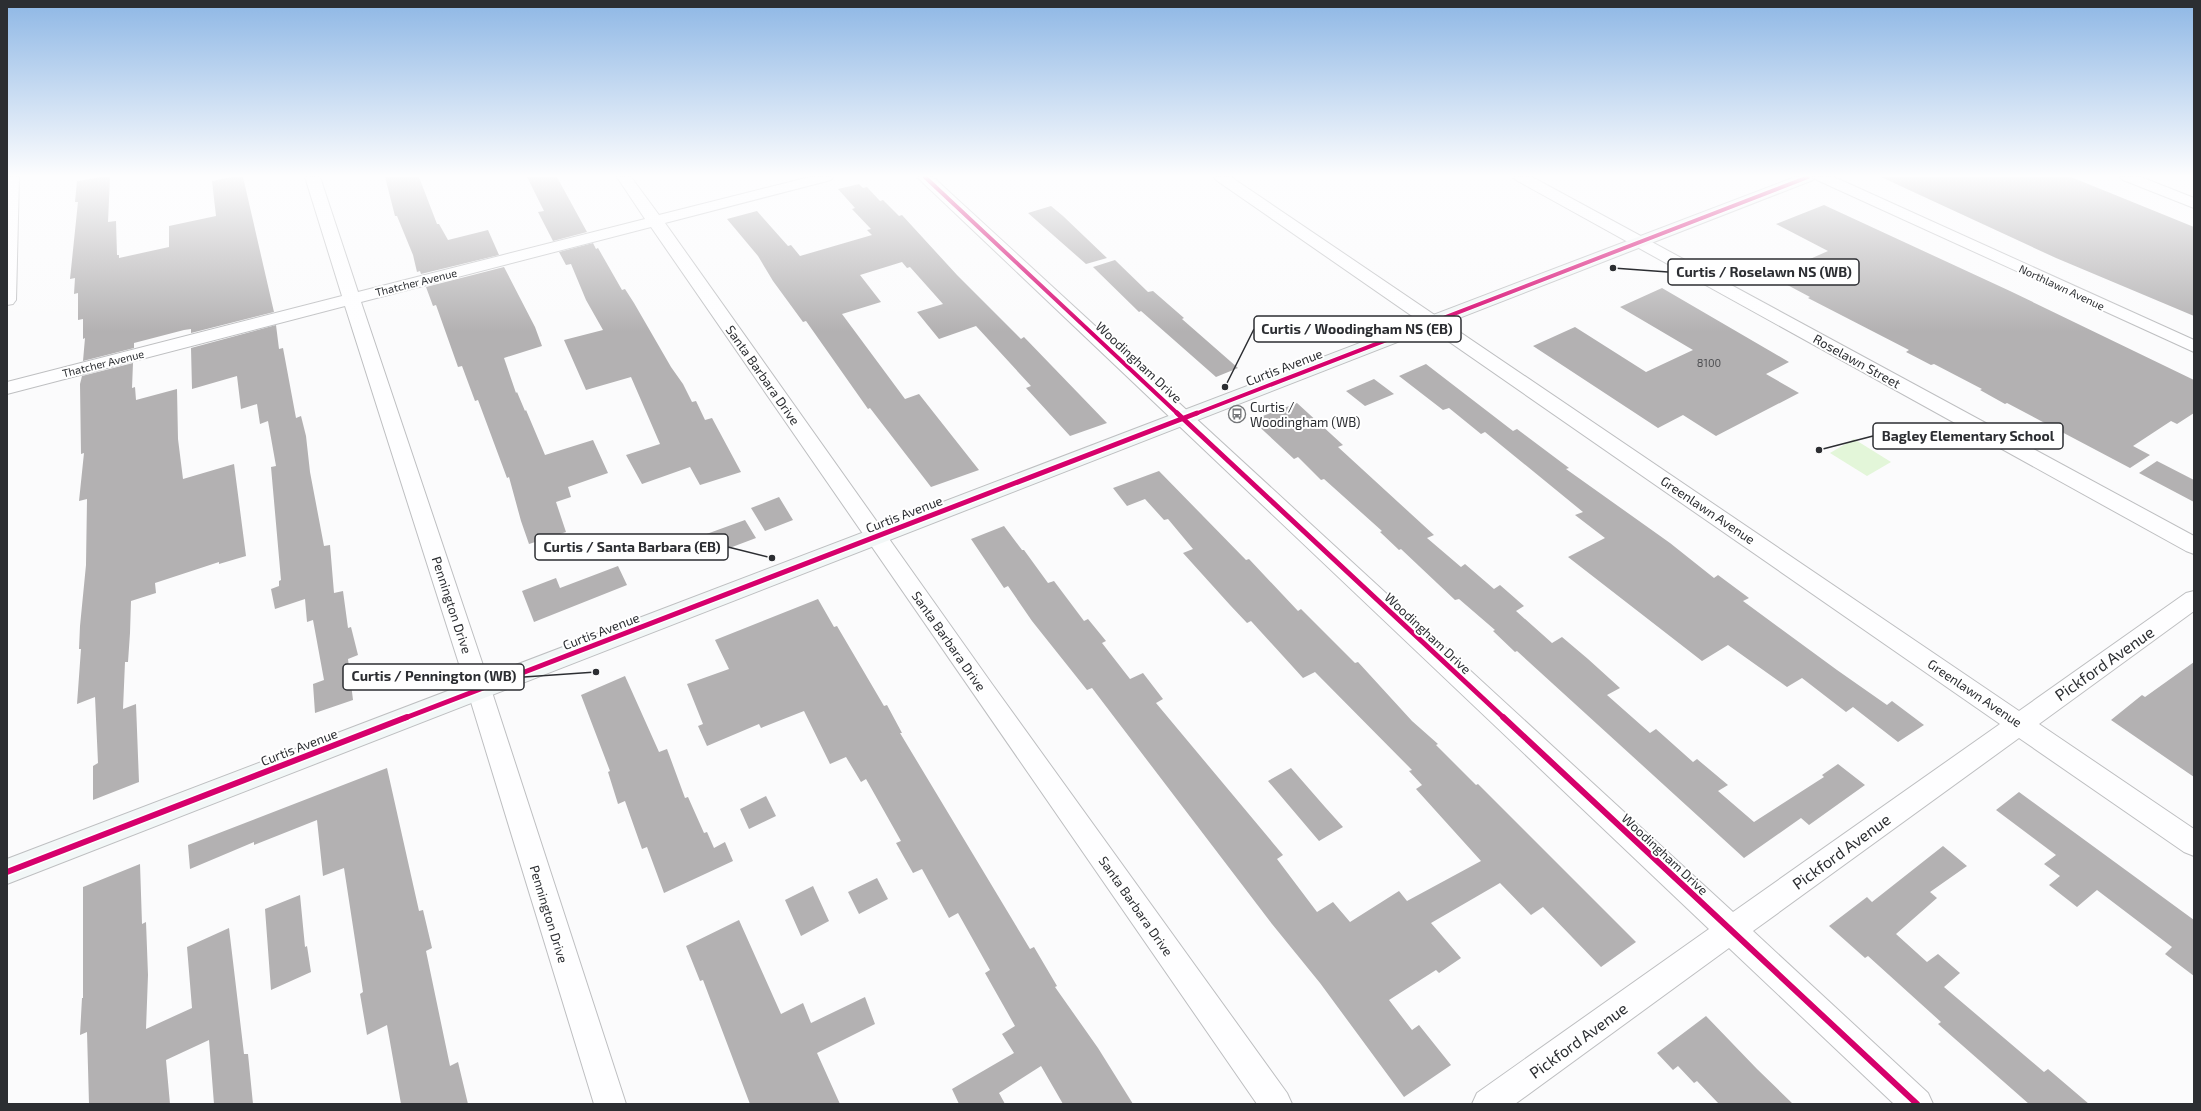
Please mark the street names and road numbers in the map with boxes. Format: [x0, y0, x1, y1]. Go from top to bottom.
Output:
street label: Northlawn Avenue [2017, 261, 2107, 313]
street label: Thatcher Avenue [374, 266, 458, 298]
street label: Woodingham Drive [1093, 318, 1185, 406]
street label: Santa Barbara Drive [723, 322, 803, 428]
street label: Roselawn Street [1811, 330, 1903, 392]
street label: Curtis Avenue [1243, 345, 1325, 389]
street label: Thatcher Avenue [61, 347, 145, 379]
street label: Greenlawn Avenue [1658, 473, 1758, 547]
street label: Curtis Avenue [863, 492, 945, 536]
street label: Pennington Drive [429, 554, 475, 656]
street label: Santa Barbara Drive [909, 588, 989, 694]
street label: Woodingham Drive [1382, 589, 1474, 677]
street label: Curtis Avenue [560, 609, 642, 653]
street label: Pickford Avenue [2051, 622, 2157, 704]
street label: Greenlawn Avenue [1925, 656, 2025, 730]
street label: Curtis Avenue [258, 725, 340, 769]
street label: Pickford Avenue [1788, 809, 1894, 893]
street label: Woodingham Drive [1619, 810, 1711, 898]
street label: Santa Barbara Drive [1096, 853, 1176, 959]
street label: Pennington Drive [527, 863, 571, 965]
street label: Pickford Avenue [1525, 998, 1631, 1082]

